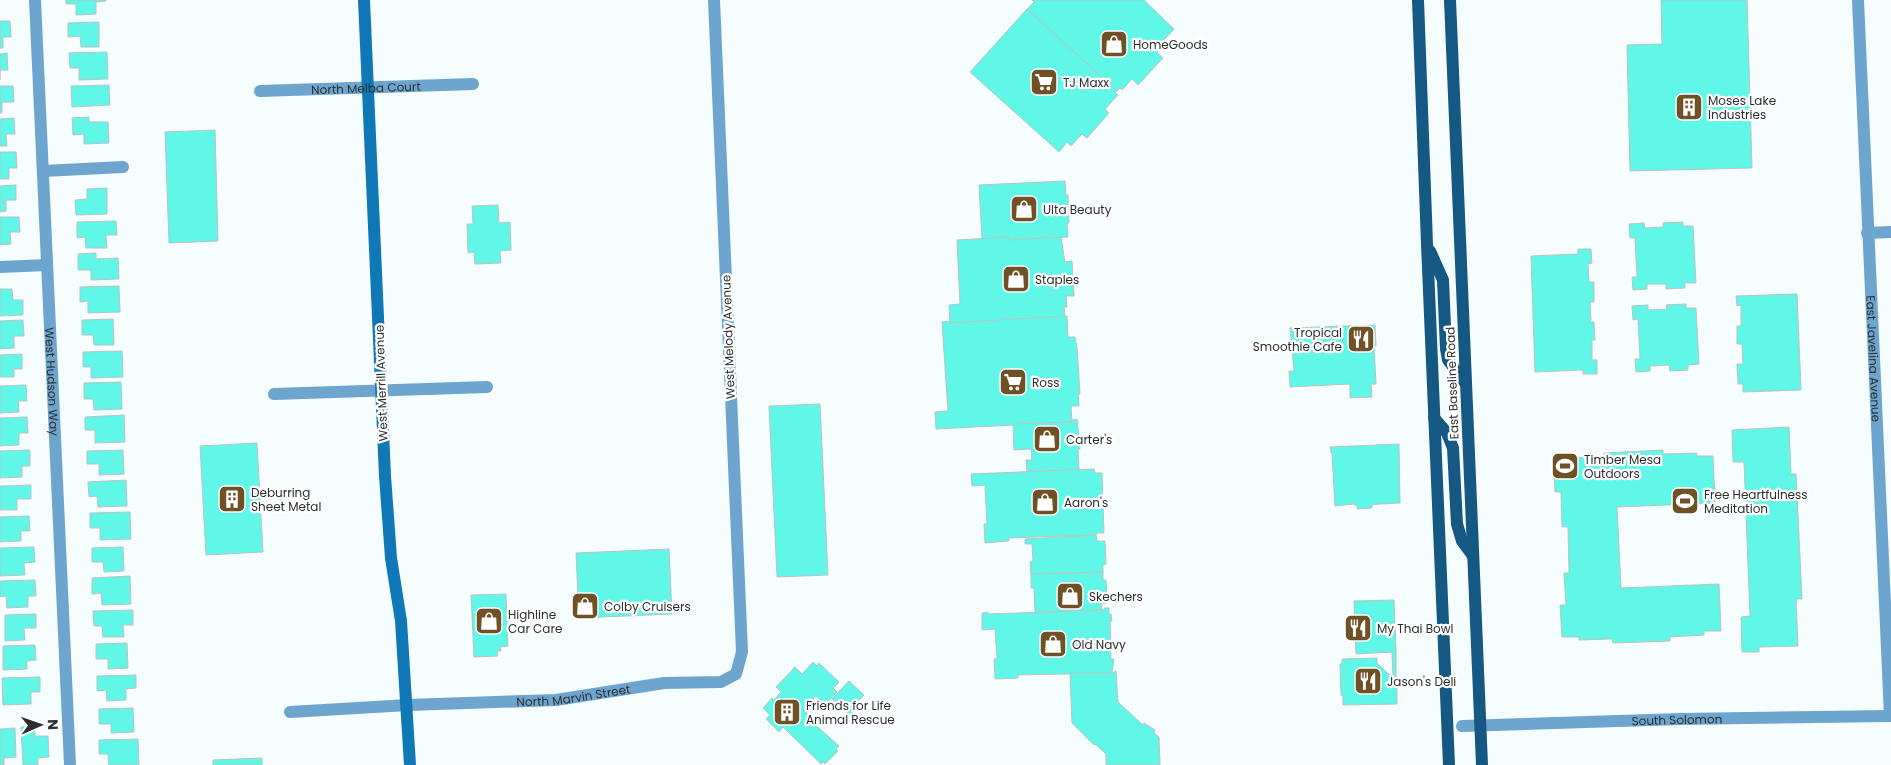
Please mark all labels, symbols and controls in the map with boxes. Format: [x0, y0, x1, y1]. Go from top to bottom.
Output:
shop icon: HomeGoods [1099, 29, 1129, 59]
place label: HomeGoods [1133, 36, 1208, 53]
supermarket icon: TJ Maxx [1029, 67, 1059, 97]
place label: TJ Maxx [1063, 74, 1109, 91]
street label: North Melba Court [311, 77, 421, 98]
building icon: Moses Lake Industries [1674, 92, 1704, 122]
place label: Moses Lake Industries [1708, 92, 1776, 123]
shop icon: Ulta Beauty [1009, 194, 1039, 224]
place label: Ulta Beauty [1043, 201, 1112, 218]
shop icon: Staples [1001, 264, 1031, 294]
place label: Staples [1035, 271, 1079, 288]
street label: West Melody Avenue [717, 274, 739, 400]
street label: East Javelina Avenue [1863, 295, 1885, 422]
street label: West Merrill Avenue [370, 324, 392, 442]
place label: Tropical Smoothie Cafe [1253, 324, 1342, 355]
restaurant icon: Tropical Smoothie Cafe [1346, 324, 1376, 354]
street label: East Baseline Road [1442, 326, 1462, 440]
street label: West Hudson Way [41, 327, 63, 436]
supermarket icon: Ross [998, 367, 1028, 397]
place label: Ross [1032, 374, 1060, 391]
shop icon: Carter's [1032, 424, 1062, 454]
place label: Carter's [1066, 431, 1112, 448]
sports icon: Timber Mesa Outdoors [1550, 451, 1580, 481]
place label: Timber Mesa Outdoors [1584, 451, 1661, 482]
building icon: Deburring Sheet Metal [217, 484, 247, 514]
place label: Deburring Sheet Metal [251, 484, 321, 515]
sports icon: Free Heartfulness Meditation [1670, 486, 1700, 516]
place label: Free Heartfulness Meditation [1704, 486, 1808, 517]
shop icon: Aaron's [1030, 487, 1060, 517]
place label: Aaron's [1064, 494, 1108, 511]
shop icon: Skechers [1055, 581, 1085, 611]
place label: Skechers [1089, 588, 1143, 605]
shop icon: Colby Cruisers [570, 591, 600, 621]
place label: Colby Cruisers [604, 598, 691, 615]
shop icon: Highline Car Care [474, 606, 504, 636]
place label: Highline Car Care [508, 606, 562, 637]
restaurant icon: My Thai Bowl [1343, 613, 1373, 643]
place label: My Thai Bowl [1377, 620, 1454, 637]
shop icon: Old Navy [1038, 629, 1068, 659]
place label: Old Navy [1072, 636, 1126, 653]
restaurant icon: Jason's Deli [1353, 666, 1383, 696]
place label: Jason's Deli [1387, 673, 1456, 690]
street label: North Marvin Street [516, 680, 631, 710]
building icon: Friends for Life Animal Rescue [772, 697, 802, 727]
place label: Friends for Life Animal Rescue [806, 697, 895, 728]
north arrow [15, 700, 65, 750]
street label: South Solomon [1631, 710, 1722, 729]
text: N [43, 719, 63, 730]

